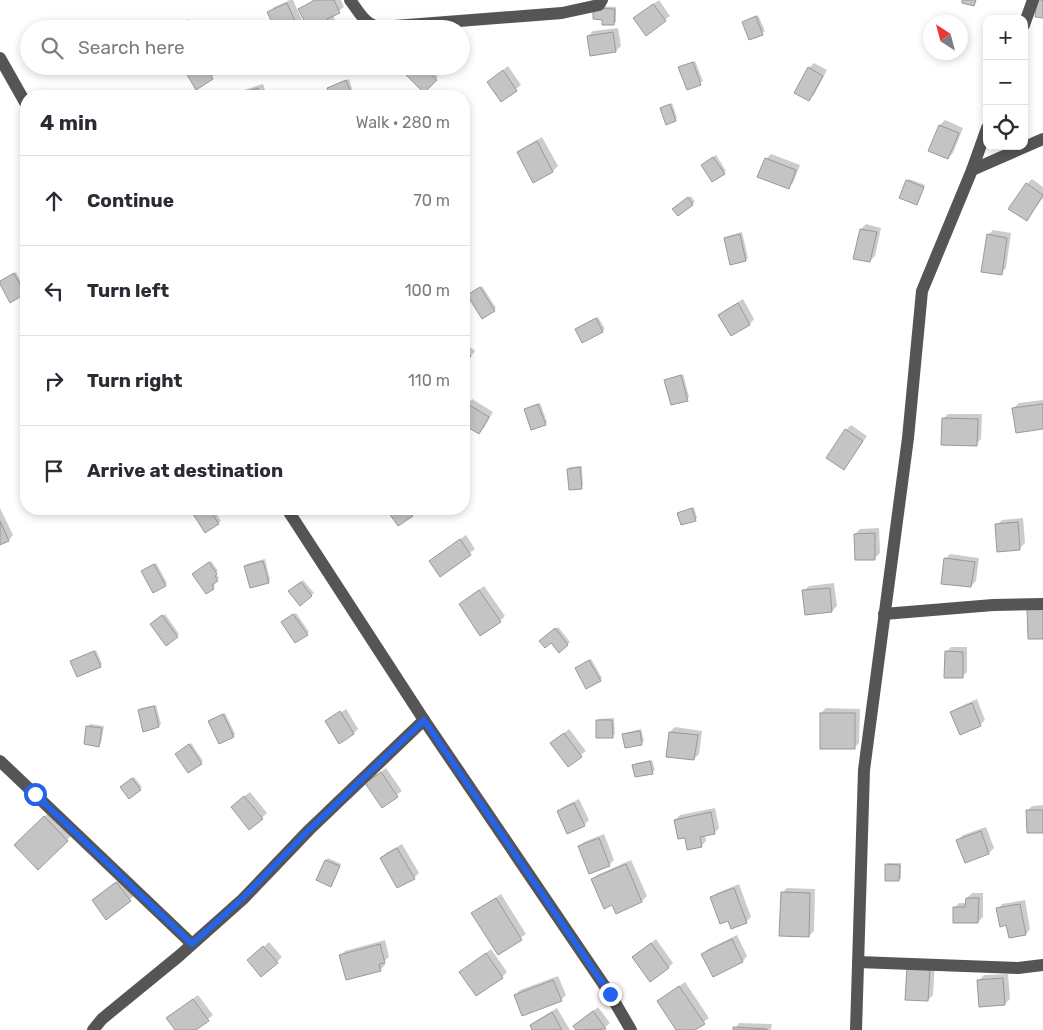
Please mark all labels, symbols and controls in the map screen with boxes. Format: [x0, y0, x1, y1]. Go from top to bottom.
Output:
north arrow [923, 15, 968, 60]
map controls [983, 15, 1028, 150]
button: + [983, 15, 1028, 60]
search box [20, 20, 470, 75]
icon: search [38, 34, 66, 62]
text: Search here [78, 36, 185, 59]
button: − [983, 60, 1028, 105]
button: locate [983, 105, 1028, 150]
text: 4 min [40, 110, 98, 135]
text: Walk · 280 m [356, 113, 450, 132]
icon: ahead [40, 187, 68, 215]
text: Continue [87, 189, 174, 212]
text: 70 m [413, 191, 450, 210]
icon: left [40, 277, 68, 305]
text: Turn left [87, 279, 169, 302]
text: 100 m [405, 281, 450, 300]
icon: right [40, 367, 68, 395]
text: Turn right [87, 369, 182, 392]
text: 110 m [408, 371, 450, 390]
icon: arrive [40, 457, 68, 485]
text: Arrive at destination [87, 459, 283, 482]
route start [24, 783, 47, 806]
route end [599, 983, 622, 1006]

